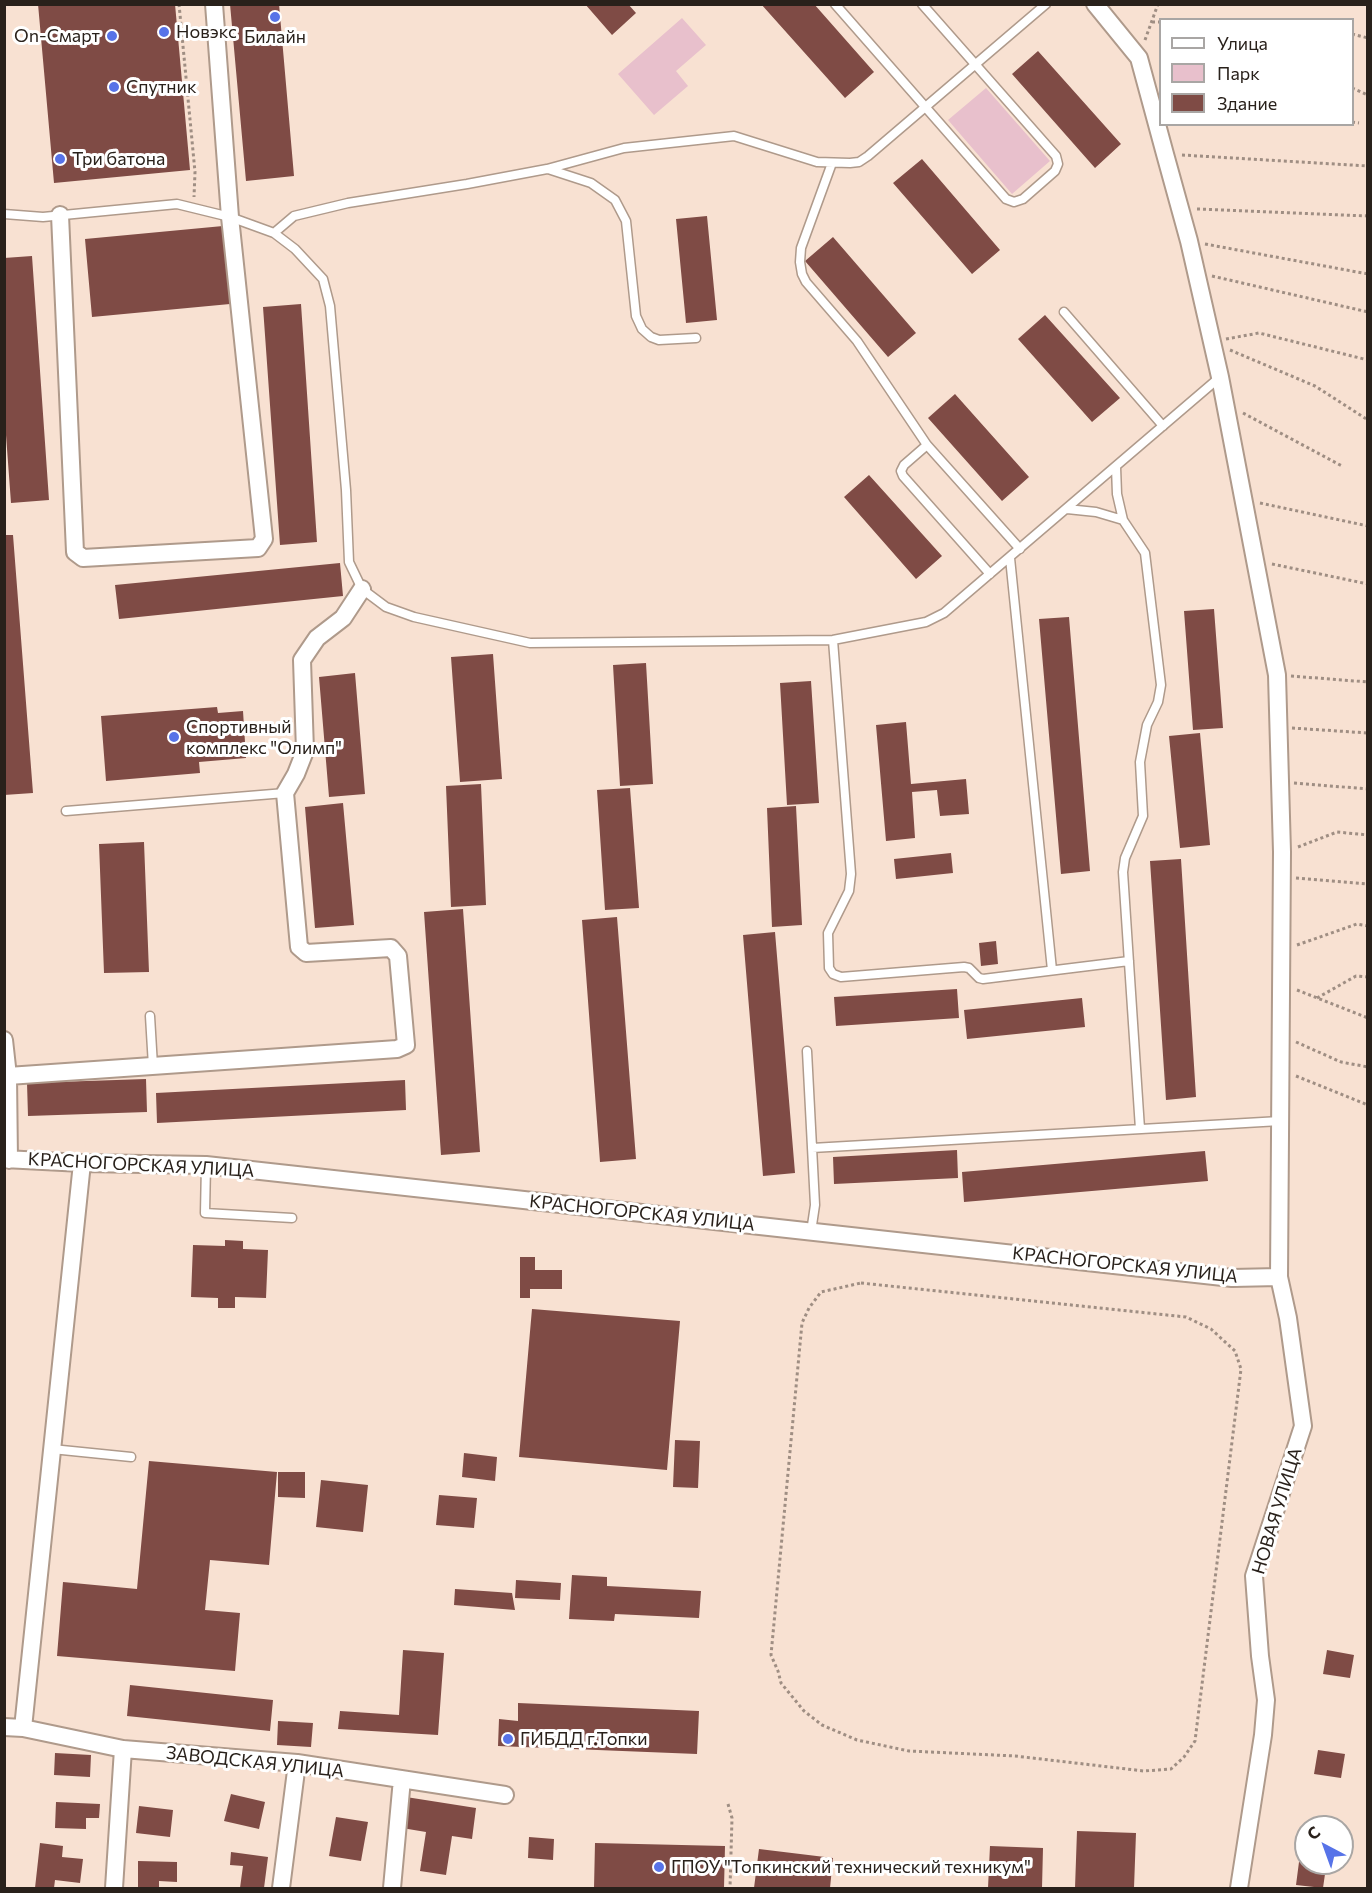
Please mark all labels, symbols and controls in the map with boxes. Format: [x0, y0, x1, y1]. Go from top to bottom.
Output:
marker: Билайн [268, 10, 282, 24]
legend [1159, 18, 1354, 126]
place label: Новэкс [176, 21, 237, 43]
place label: On-Смарт [14, 25, 100, 47]
marker: Новэкс [157, 25, 171, 39]
place label: Билайн [244, 26, 306, 48]
marker: On-Смарт [105, 29, 119, 43]
text: Улица [1217, 32, 1268, 54]
text: Парк [1217, 62, 1260, 84]
place label: Спутник [126, 76, 197, 98]
marker: Спутник [107, 80, 121, 94]
text: Здание [1217, 92, 1277, 114]
place label: Три батона [72, 148, 165, 170]
marker: Три батона [53, 152, 67, 166]
place label: Спортивный комплекс "Олимп" [186, 716, 342, 758]
marker: Спортивный комплекс "Олимп" [167, 730, 181, 744]
street label: КРАСНОГОРСКАЯ УЛИЦА [27, 1148, 255, 1182]
street label: КРАСНОГОРСКАЯ УЛИЦА [528, 1190, 756, 1236]
street label: КРАСНОГОРСКАЯ УЛИЦА [1011, 1242, 1239, 1288]
street label: НОВАЯ УЛИЦА [1247, 1445, 1307, 1577]
place label: ГИБДД г.Топки [520, 1728, 648, 1750]
marker: ГИБДД г.Топки [501, 1732, 515, 1746]
street label: ЗАВОДСКАЯ УЛИЦА [165, 1742, 345, 1782]
north arrow [1294, 1815, 1354, 1875]
text: С [1303, 1822, 1324, 1843]
place label: ГПОУ "Топкинский технический техникум" [671, 1856, 1031, 1878]
marker: ГПОУ "Топкинский технический техникум" [652, 1860, 666, 1874]

